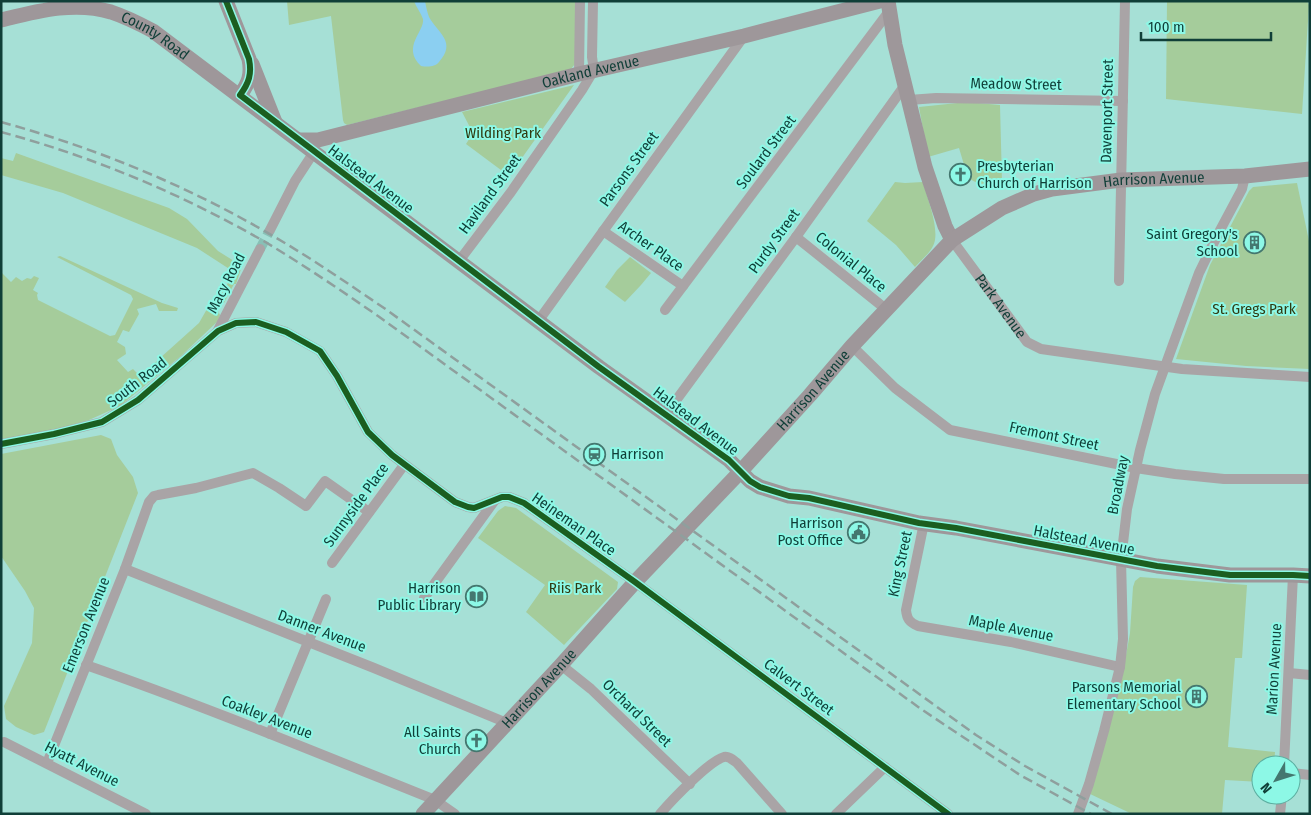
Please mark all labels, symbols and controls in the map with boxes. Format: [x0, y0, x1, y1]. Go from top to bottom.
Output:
street label: County Road [119, 8, 193, 64]
scale bar [1141, 10, 1271, 42]
text: 100 m [1148, 18, 1185, 36]
street label: Oakland Avenue [540, 51, 641, 92]
street label: Davenport Street [1097, 59, 1117, 163]
street label: Meadow Street [970, 74, 1062, 94]
street label: Soulard Street [732, 112, 800, 192]
park label: Wilding Park [465, 124, 541, 142]
street label: Parsons Street [596, 128, 662, 210]
street label: Halstead Avenue [325, 141, 417, 217]
street label: Haviland Street [455, 151, 525, 237]
place label: Presbyterian Church of Harrison [977, 157, 1092, 192]
church icon: Presbyterian Church of Harrison [949, 163, 973, 187]
street label: Harrison Avenue [1102, 168, 1205, 191]
street label: Purdy Street [745, 205, 803, 277]
street label: Archer Place [615, 217, 687, 275]
place label: Saint Gregory's School [1146, 225, 1238, 260]
street label: Colonial Place [812, 228, 890, 296]
building icon: Saint Gregory's School [1242, 231, 1266, 255]
street label: Macy Road [203, 250, 249, 316]
street label: Park Avenue [971, 270, 1030, 342]
park label: St. Gregs Park [1212, 300, 1296, 318]
street label: Harrison Avenue [773, 346, 854, 435]
street label: South Road [104, 353, 170, 411]
street label: Halstead Avenue [650, 383, 742, 459]
street label: Fremont Street [1008, 418, 1100, 454]
station icon: Harrison [583, 442, 607, 466]
place label: Harrison [611, 445, 664, 463]
street label: Broadway [1103, 454, 1133, 516]
street label: Sunnyside Place [320, 460, 392, 550]
street label: Heineman Place [529, 488, 619, 560]
place label: Harrison Post Office [777, 514, 843, 549]
public building icon: Harrison Post Office [847, 520, 871, 544]
street label: Halstead Avenue [1032, 521, 1136, 559]
street label: King Street [884, 529, 916, 599]
street label: Emerson Avenue [59, 575, 113, 675]
place label: Harrison Public Library [378, 579, 461, 614]
park label: Riis Park [549, 579, 601, 597]
library icon: Harrison Public Library [465, 585, 489, 609]
street label: Danner Avenue [275, 606, 369, 656]
street label: Maple Avenue [967, 611, 1055, 645]
street label: Marion Avenue [1263, 623, 1285, 715]
street label: Harrison Avenue [498, 645, 580, 732]
street label: Calvert Street [760, 655, 838, 719]
street label: Orchard Street [599, 676, 675, 751]
place label: Parsons Memorial Elementary School [1067, 678, 1181, 713]
building icon: Parsons Memorial Elementary School [1185, 684, 1209, 708]
street label: Coakley Avenue [219, 691, 315, 743]
place label: All Saints Church [404, 723, 461, 758]
church icon: All Saints Church [465, 729, 489, 753]
street label: Hyatt Avenue [42, 738, 122, 790]
north arrow [1251, 755, 1301, 805]
text: N [1257, 779, 1276, 796]

